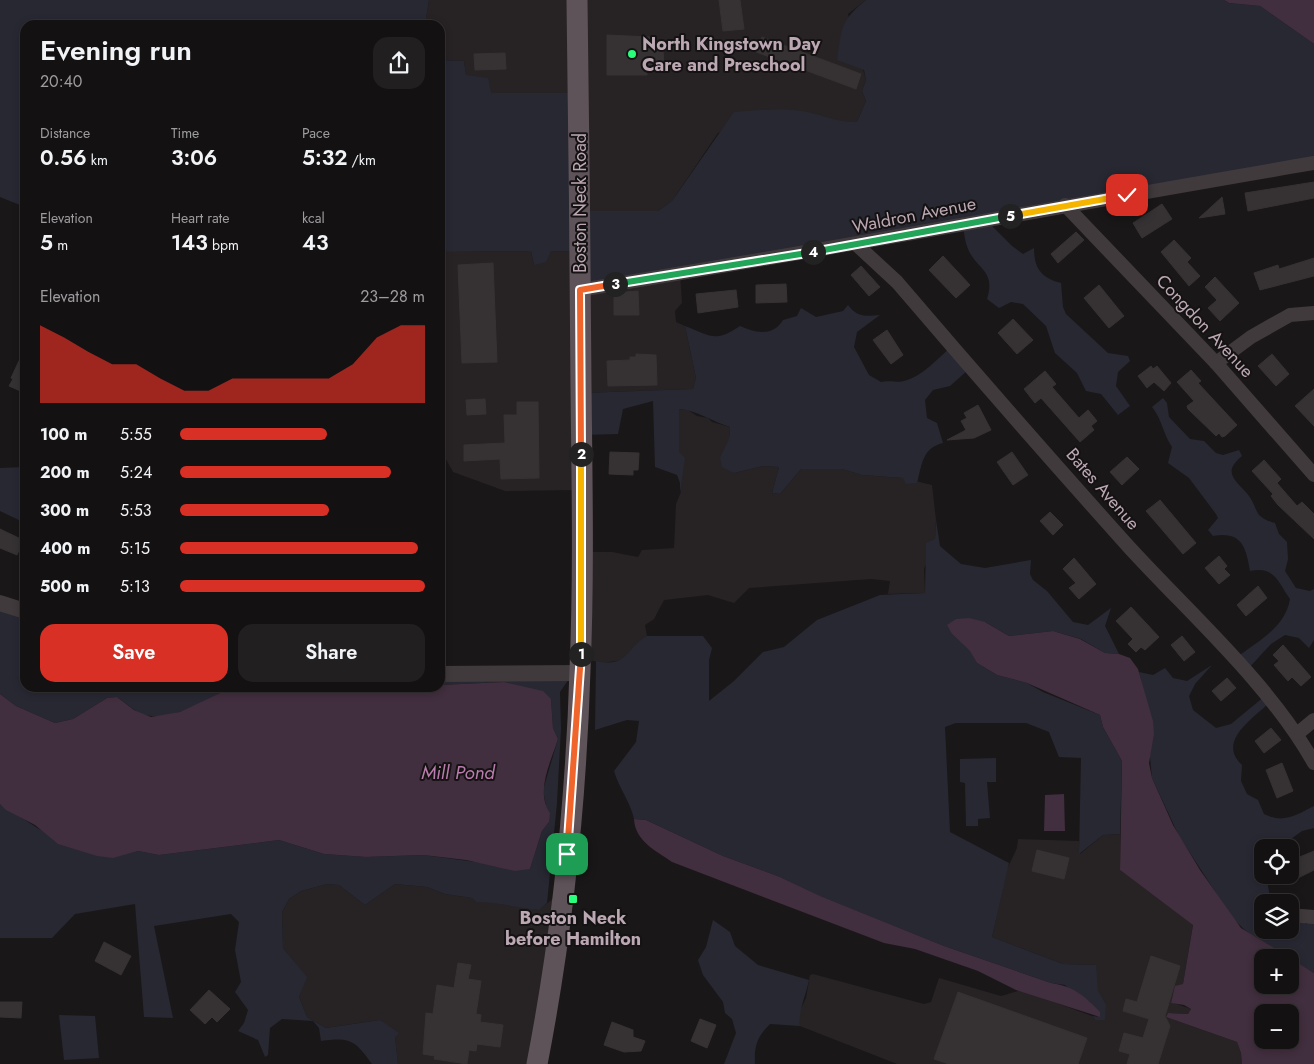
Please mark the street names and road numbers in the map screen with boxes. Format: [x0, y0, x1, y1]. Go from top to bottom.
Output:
street label: Boston Neck Road [567, 133, 593, 273]
street label: Waldron Avenue [850, 190, 978, 240]
street label: Congdon Avenue [1150, 269, 1260, 383]
street label: Bates Avenue [1060, 442, 1146, 536]

